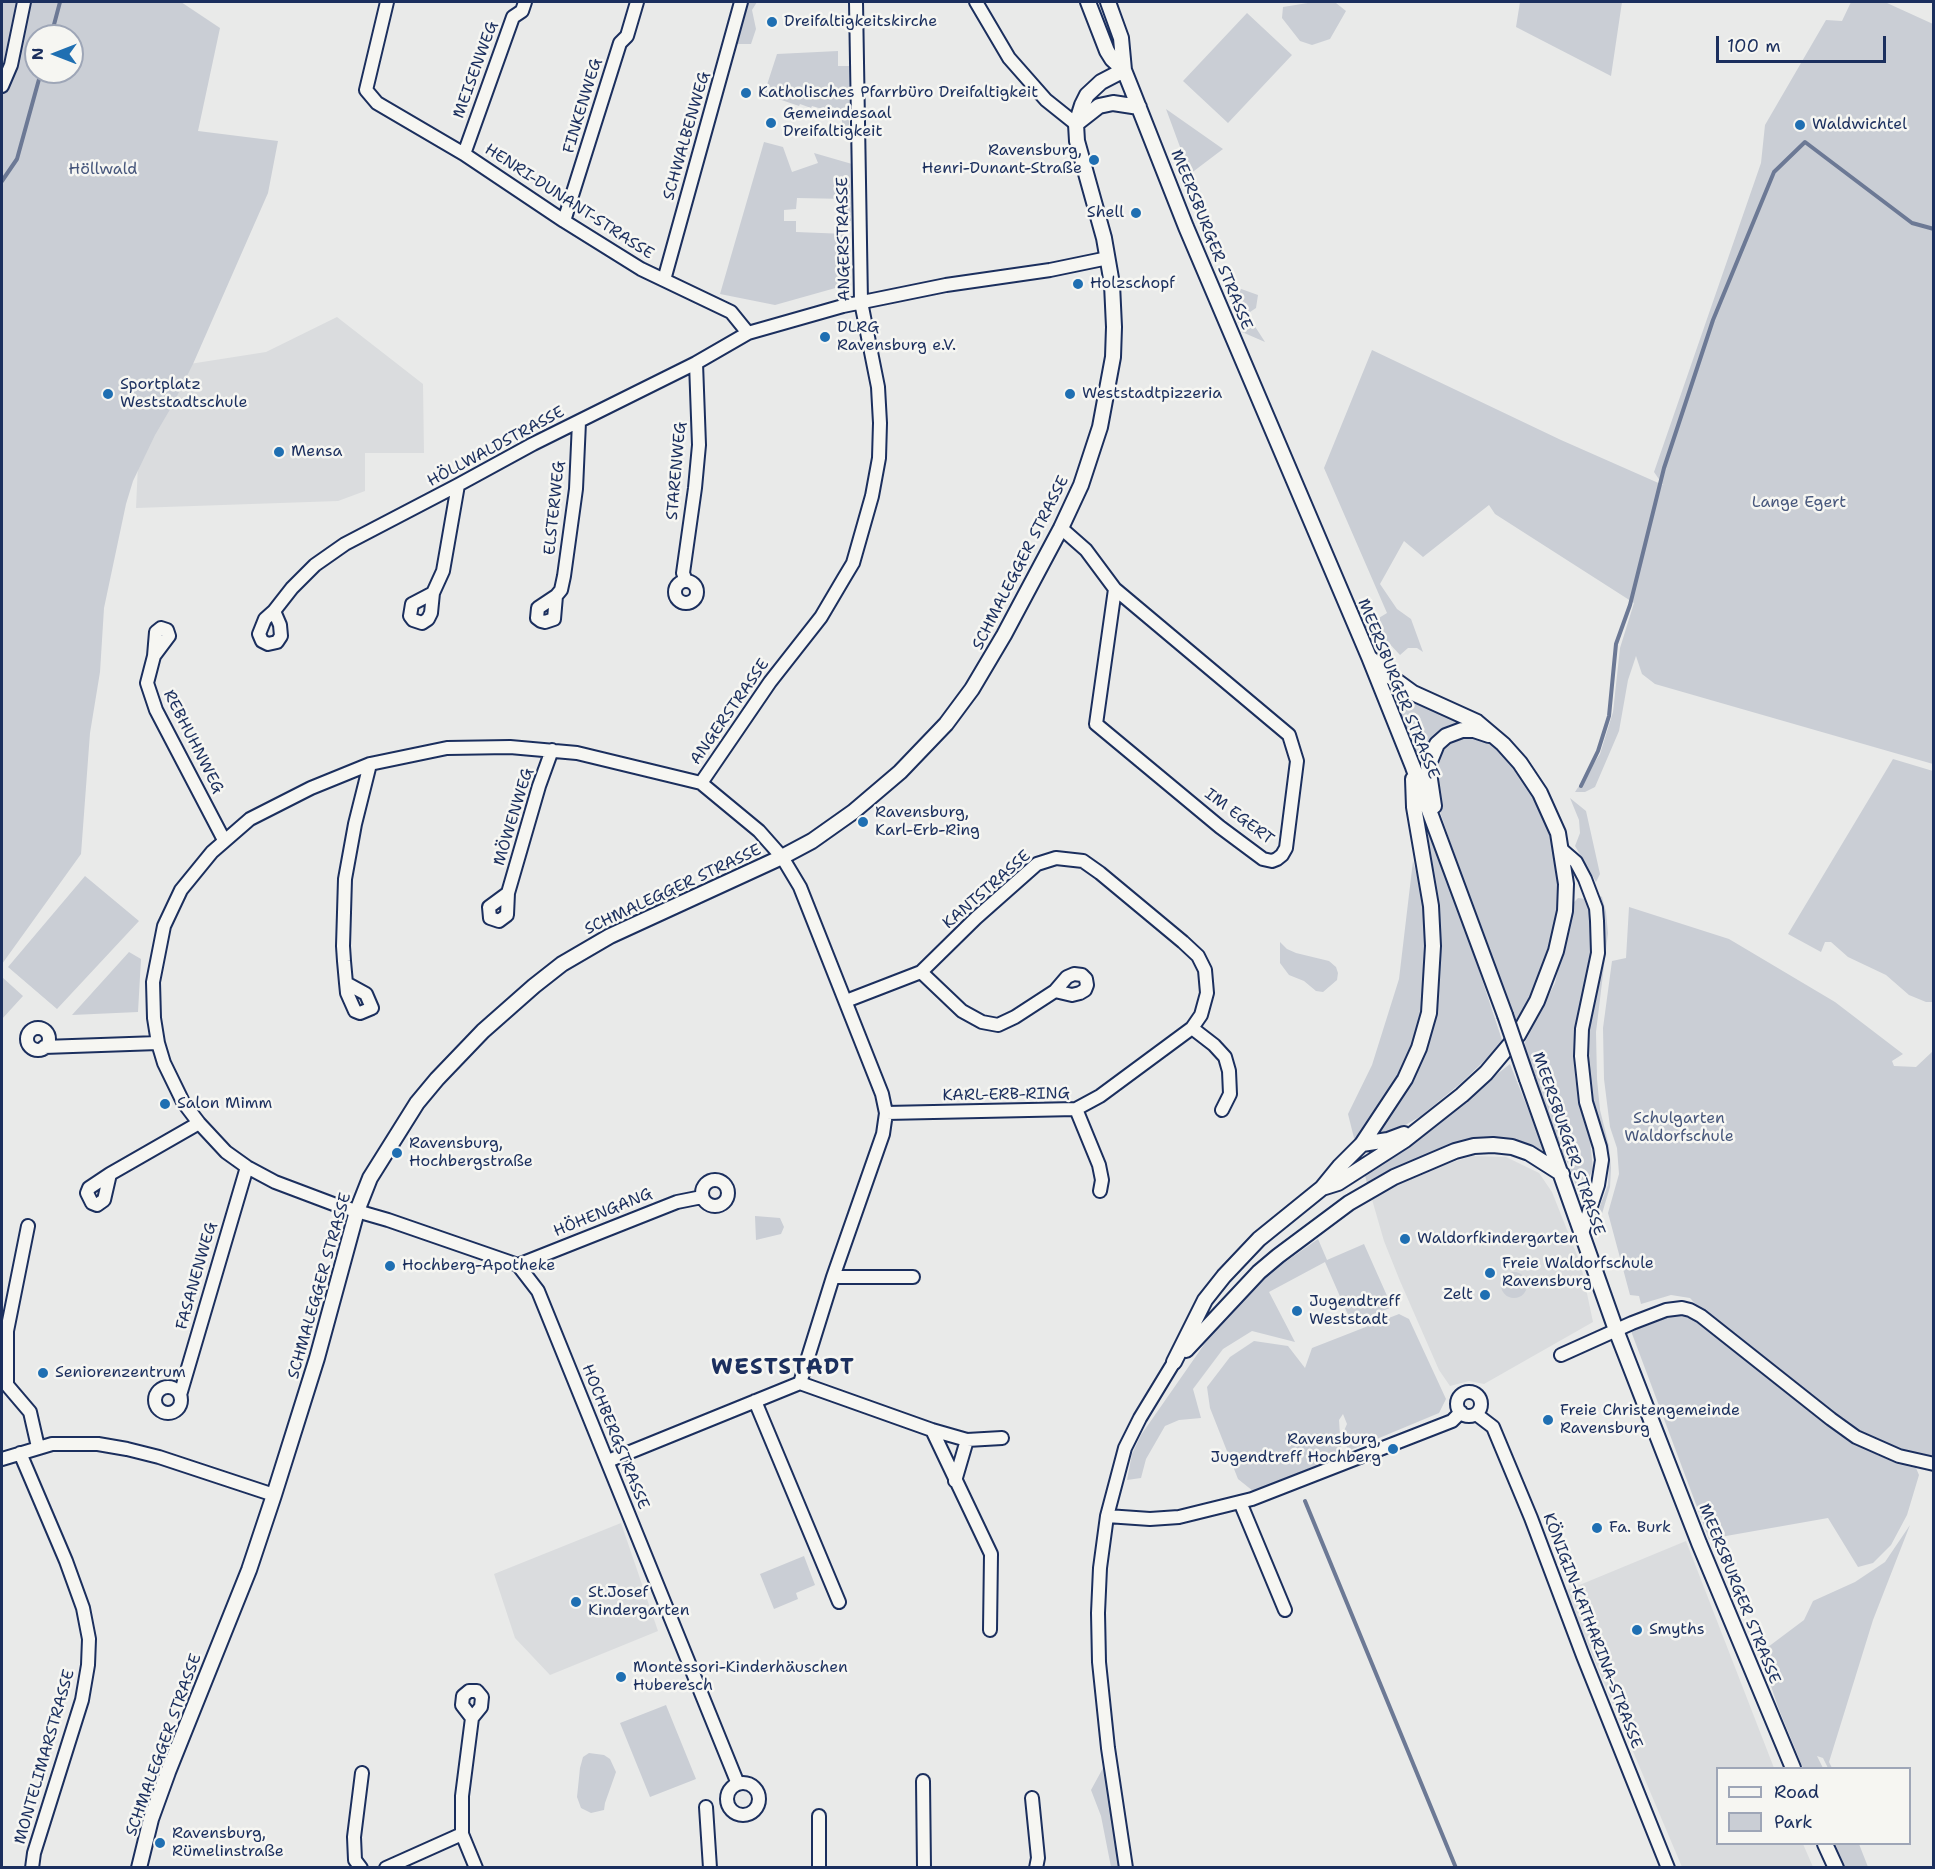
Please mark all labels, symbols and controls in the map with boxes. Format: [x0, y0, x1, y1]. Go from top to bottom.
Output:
place label: Dreifaltigkeitskirche [784, 12, 937, 32]
marker: Dreifaltigkeitskirche [765, 15, 779, 29]
street label: MEISENWEG [450, 19, 502, 121]
north arrow [24, 24, 84, 84]
scale bar [1719, 24, 1888, 62]
text: 100 m [1727, 34, 1781, 58]
text: N [27, 48, 48, 60]
street label: FINKENWEG [559, 56, 607, 156]
street label: SCHWALBENWEG [659, 70, 715, 202]
place label: Katholisches Pfarrbüro Dreifaltigkeit [758, 83, 1038, 103]
marker: Katholisches Pfarrbüro Dreifaltigkeit [739, 86, 753, 100]
place label: Gemeindesaal Dreifaltigkeit [783, 104, 892, 142]
place label: Waldwichtel [1812, 115, 1907, 135]
marker: Gemeindesaal Dreifaltigkeit [764, 116, 778, 130]
marker: Waldwichtel [1793, 118, 1807, 132]
street label: HENRI-DUNANT-STRASSE [481, 140, 657, 264]
place label: Ravensburg, Henri-Dunant-Straße [922, 141, 1082, 179]
street label: MEERSBURGER STRASSE [1166, 147, 1256, 333]
marker: Ravensburg, Henri-Dunant-Straße [1087, 153, 1101, 167]
park label: Höllwald [69, 160, 137, 180]
street label: ANGERSTRASSE [833, 177, 855, 301]
place label: Shell [1087, 203, 1124, 223]
marker: Shell [1129, 206, 1143, 220]
place label: Holzschopf [1090, 274, 1175, 294]
marker: Holzschopf [1071, 277, 1085, 291]
place label: DLRG Ravensburg e.V. [837, 318, 956, 356]
marker: DLRG Ravensburg e.V. [818, 330, 832, 344]
place label: Sportplatz Weststadtschule [120, 375, 247, 413]
place label: Weststadtpizzeria [1082, 384, 1222, 404]
marker: Sportplatz Weststadtschule [101, 387, 115, 401]
marker: Weststadtpizzeria [1063, 387, 1077, 401]
street label: HÖLLWALDSTRASSE [424, 403, 568, 491]
street label: STARENWEG [663, 421, 691, 521]
place label: Mensa [291, 442, 342, 462]
marker: Mensa [272, 445, 286, 459]
street label: ELSTERWEG [541, 460, 569, 556]
street label: SCHMALEGGER STRASSE [969, 473, 1073, 653]
park label: Lange Egert [1752, 493, 1846, 513]
street label: MEERSBURGER STRASSE [1353, 596, 1443, 782]
street label: ANGERSTRASSE [686, 655, 774, 769]
street label: REBHUHNWEG [159, 687, 227, 797]
street label: MÖWENWEG [490, 766, 538, 868]
street label: IM EGERT [1201, 785, 1277, 849]
place label: Ravensburg, Karl-Erb-Ring [875, 803, 980, 841]
marker: Ravensburg, Karl-Erb-Ring [856, 815, 870, 829]
street label: SCHMALEGGER STRASSE [582, 841, 764, 939]
street label: KANTSTRASSE [939, 847, 1035, 933]
street label: MEERSBURGER STRASSE [1528, 1050, 1608, 1238]
street label: KARL-ERB-RING [942, 1084, 1070, 1106]
place label: Salon Mimm [177, 1094, 272, 1114]
marker: Salon Mimm [158, 1097, 172, 1111]
park label: Schulgarten Waldorfschule [1624, 1109, 1734, 1147]
place label: Ravensburg, Hochbergstraße [409, 1134, 533, 1172]
marker: Ravensburg, Hochbergstraße [390, 1146, 404, 1160]
street label: HÖHENGANG [551, 1184, 655, 1242]
street label: SCHMALEGGER STRASSE [284, 1191, 356, 1381]
street label: FASANENWEG [172, 1220, 222, 1332]
place label: Waldorfkindergarten [1417, 1229, 1579, 1249]
marker: Waldorfkindergarten [1398, 1232, 1412, 1246]
place label: Freie Waldorfschule Ravensburg [1502, 1254, 1654, 1292]
place label: Hochberg-Apotheke [402, 1256, 555, 1276]
marker: Hochberg-Apotheke [383, 1259, 397, 1273]
marker: Freie Waldorfschule Ravensburg [1483, 1266, 1497, 1280]
place label: Zelt [1443, 1285, 1473, 1305]
marker: Zelt [1478, 1288, 1492, 1302]
place label: Jugendtreff Weststadt [1309, 1292, 1400, 1330]
marker: Jugendtreff Weststadt [1290, 1304, 1304, 1318]
district label: WESTSTADT [711, 1355, 855, 1381]
street label: HOCHBERGSTRASSE [577, 1362, 653, 1512]
place label: Seniorenzentrum [55, 1363, 186, 1383]
marker: Seniorenzentrum [36, 1366, 50, 1380]
place label: Freie Christengemeinde Ravensburg [1560, 1401, 1740, 1439]
marker: Freie Christengemeinde Ravensburg [1541, 1413, 1555, 1427]
place label: Ravensburg, Jugendtreff Hochberg [1211, 1430, 1381, 1468]
marker: Ravensburg, Jugendtreff Hochberg [1386, 1442, 1400, 1456]
street label: MEERSBURGER STRASSE [1694, 1501, 1784, 1687]
street label: KÖNIGIN-KATHARINA-STRASSE [1538, 1511, 1646, 1751]
place label: Fa. Burk [1609, 1518, 1671, 1538]
marker: Fa. Burk [1590, 1521, 1604, 1535]
place label: St.Josef Kindergarten [588, 1583, 690, 1621]
marker: St.Josef Kindergarten [569, 1595, 583, 1609]
place label: Smyths [1649, 1620, 1705, 1640]
marker: Smyths [1630, 1623, 1644, 1637]
street label: SCHMALEGGER STRASSE [122, 1651, 206, 1839]
place label: Montessori-Kinderhäuschen Huberesch [633, 1658, 848, 1696]
street label: MONTELIMARSTRASSE [11, 1667, 79, 1847]
marker: Montessori-Kinderhäuschen Huberesch [614, 1670, 628, 1684]
legend [1716, 1767, 1911, 1845]
text: Road [1774, 1780, 1819, 1804]
text: Park [1774, 1810, 1813, 1834]
place label: Ravensburg, Rümelinstraße [172, 1824, 284, 1862]
marker: Ravensburg, Rümelinstraße [153, 1836, 167, 1850]

